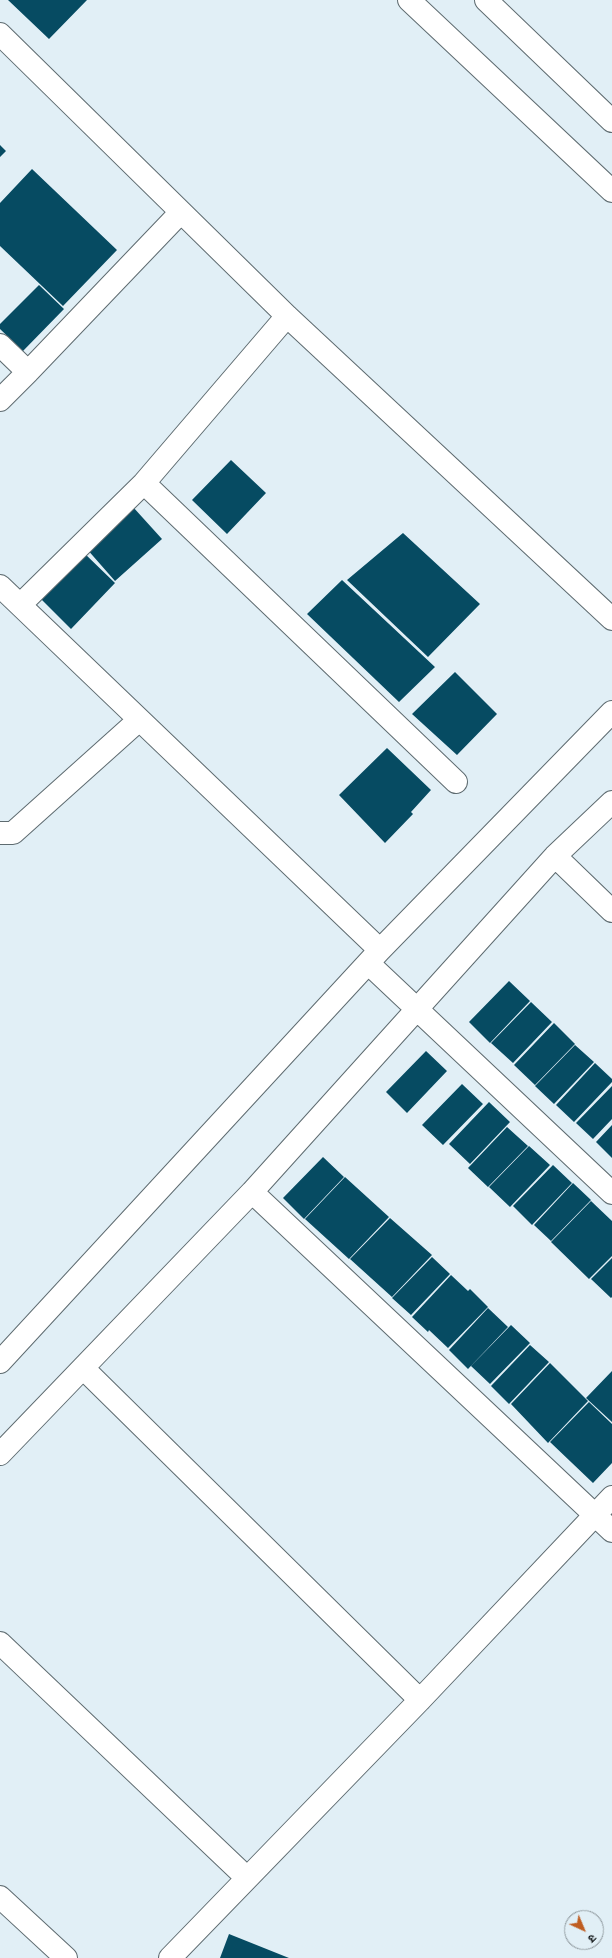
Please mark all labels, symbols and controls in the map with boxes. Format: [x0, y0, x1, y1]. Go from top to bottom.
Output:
north arrow [564, 1910, 604, 1950]
text: उ [585, 1931, 599, 1945]

